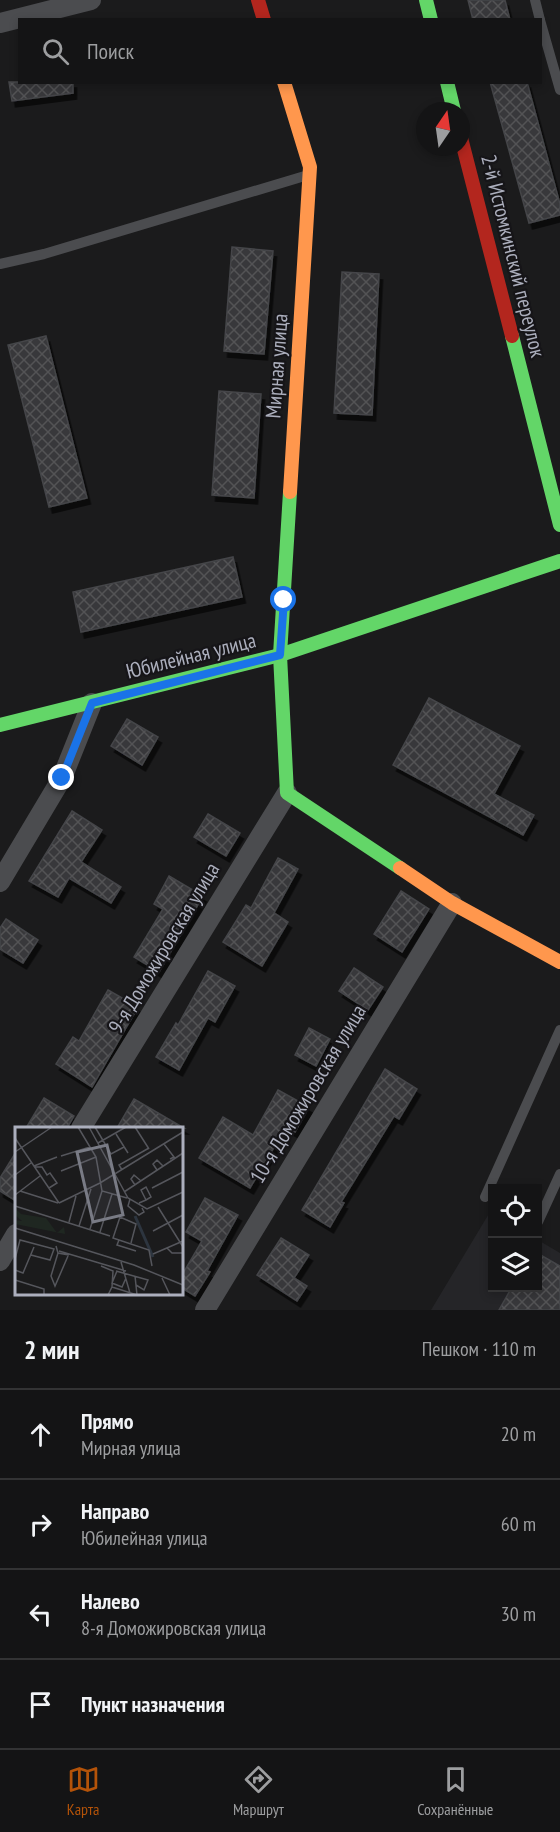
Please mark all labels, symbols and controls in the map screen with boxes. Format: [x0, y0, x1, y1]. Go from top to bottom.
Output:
search box [18, 18, 542, 84]
icon: search [39, 35, 72, 68]
text: Поиск [87, 37, 134, 65]
north arrow [416, 102, 470, 156]
street label: 2-й Истомкинский переулок [475, 152, 552, 360]
street label: Мирная улица [259, 313, 294, 419]
route start [270, 586, 296, 612]
street label: Юбилейная улица [123, 626, 259, 685]
route end [48, 764, 74, 790]
street label: 9-я Доможировская улица [102, 857, 225, 1038]
street label: 10-я Доможировская улица [243, 999, 372, 1188]
inset map [15, 1127, 183, 1295]
map controls [488, 1184, 542, 1292]
button: locate [488, 1184, 542, 1238]
button: layers [488, 1238, 542, 1292]
text: 2 мин [24, 1333, 79, 1366]
text: Пешком · 110 m [422, 1336, 536, 1362]
text: Прямо [81, 1407, 134, 1435]
icon: ahead [24, 1418, 57, 1451]
text: 20 m [501, 1421, 536, 1447]
text: Мирная улица [81, 1435, 181, 1461]
text: Направо [81, 1497, 149, 1525]
icon: right [24, 1508, 57, 1541]
text: 60 m [501, 1511, 536, 1537]
text: Юбилейная улица [81, 1525, 208, 1551]
text: Налево [81, 1587, 140, 1615]
icon: left [24, 1598, 57, 1631]
text: 30 m [501, 1601, 536, 1627]
text: 8-я Доможировская улица [81, 1615, 266, 1641]
icon: arrive [24, 1688, 57, 1721]
text: Пункт назначения [81, 1690, 225, 1718]
tab: Карта [67, 1763, 100, 1819]
tab: Маршрут [233, 1763, 284, 1819]
tab: Сохранённые [417, 1763, 493, 1819]

